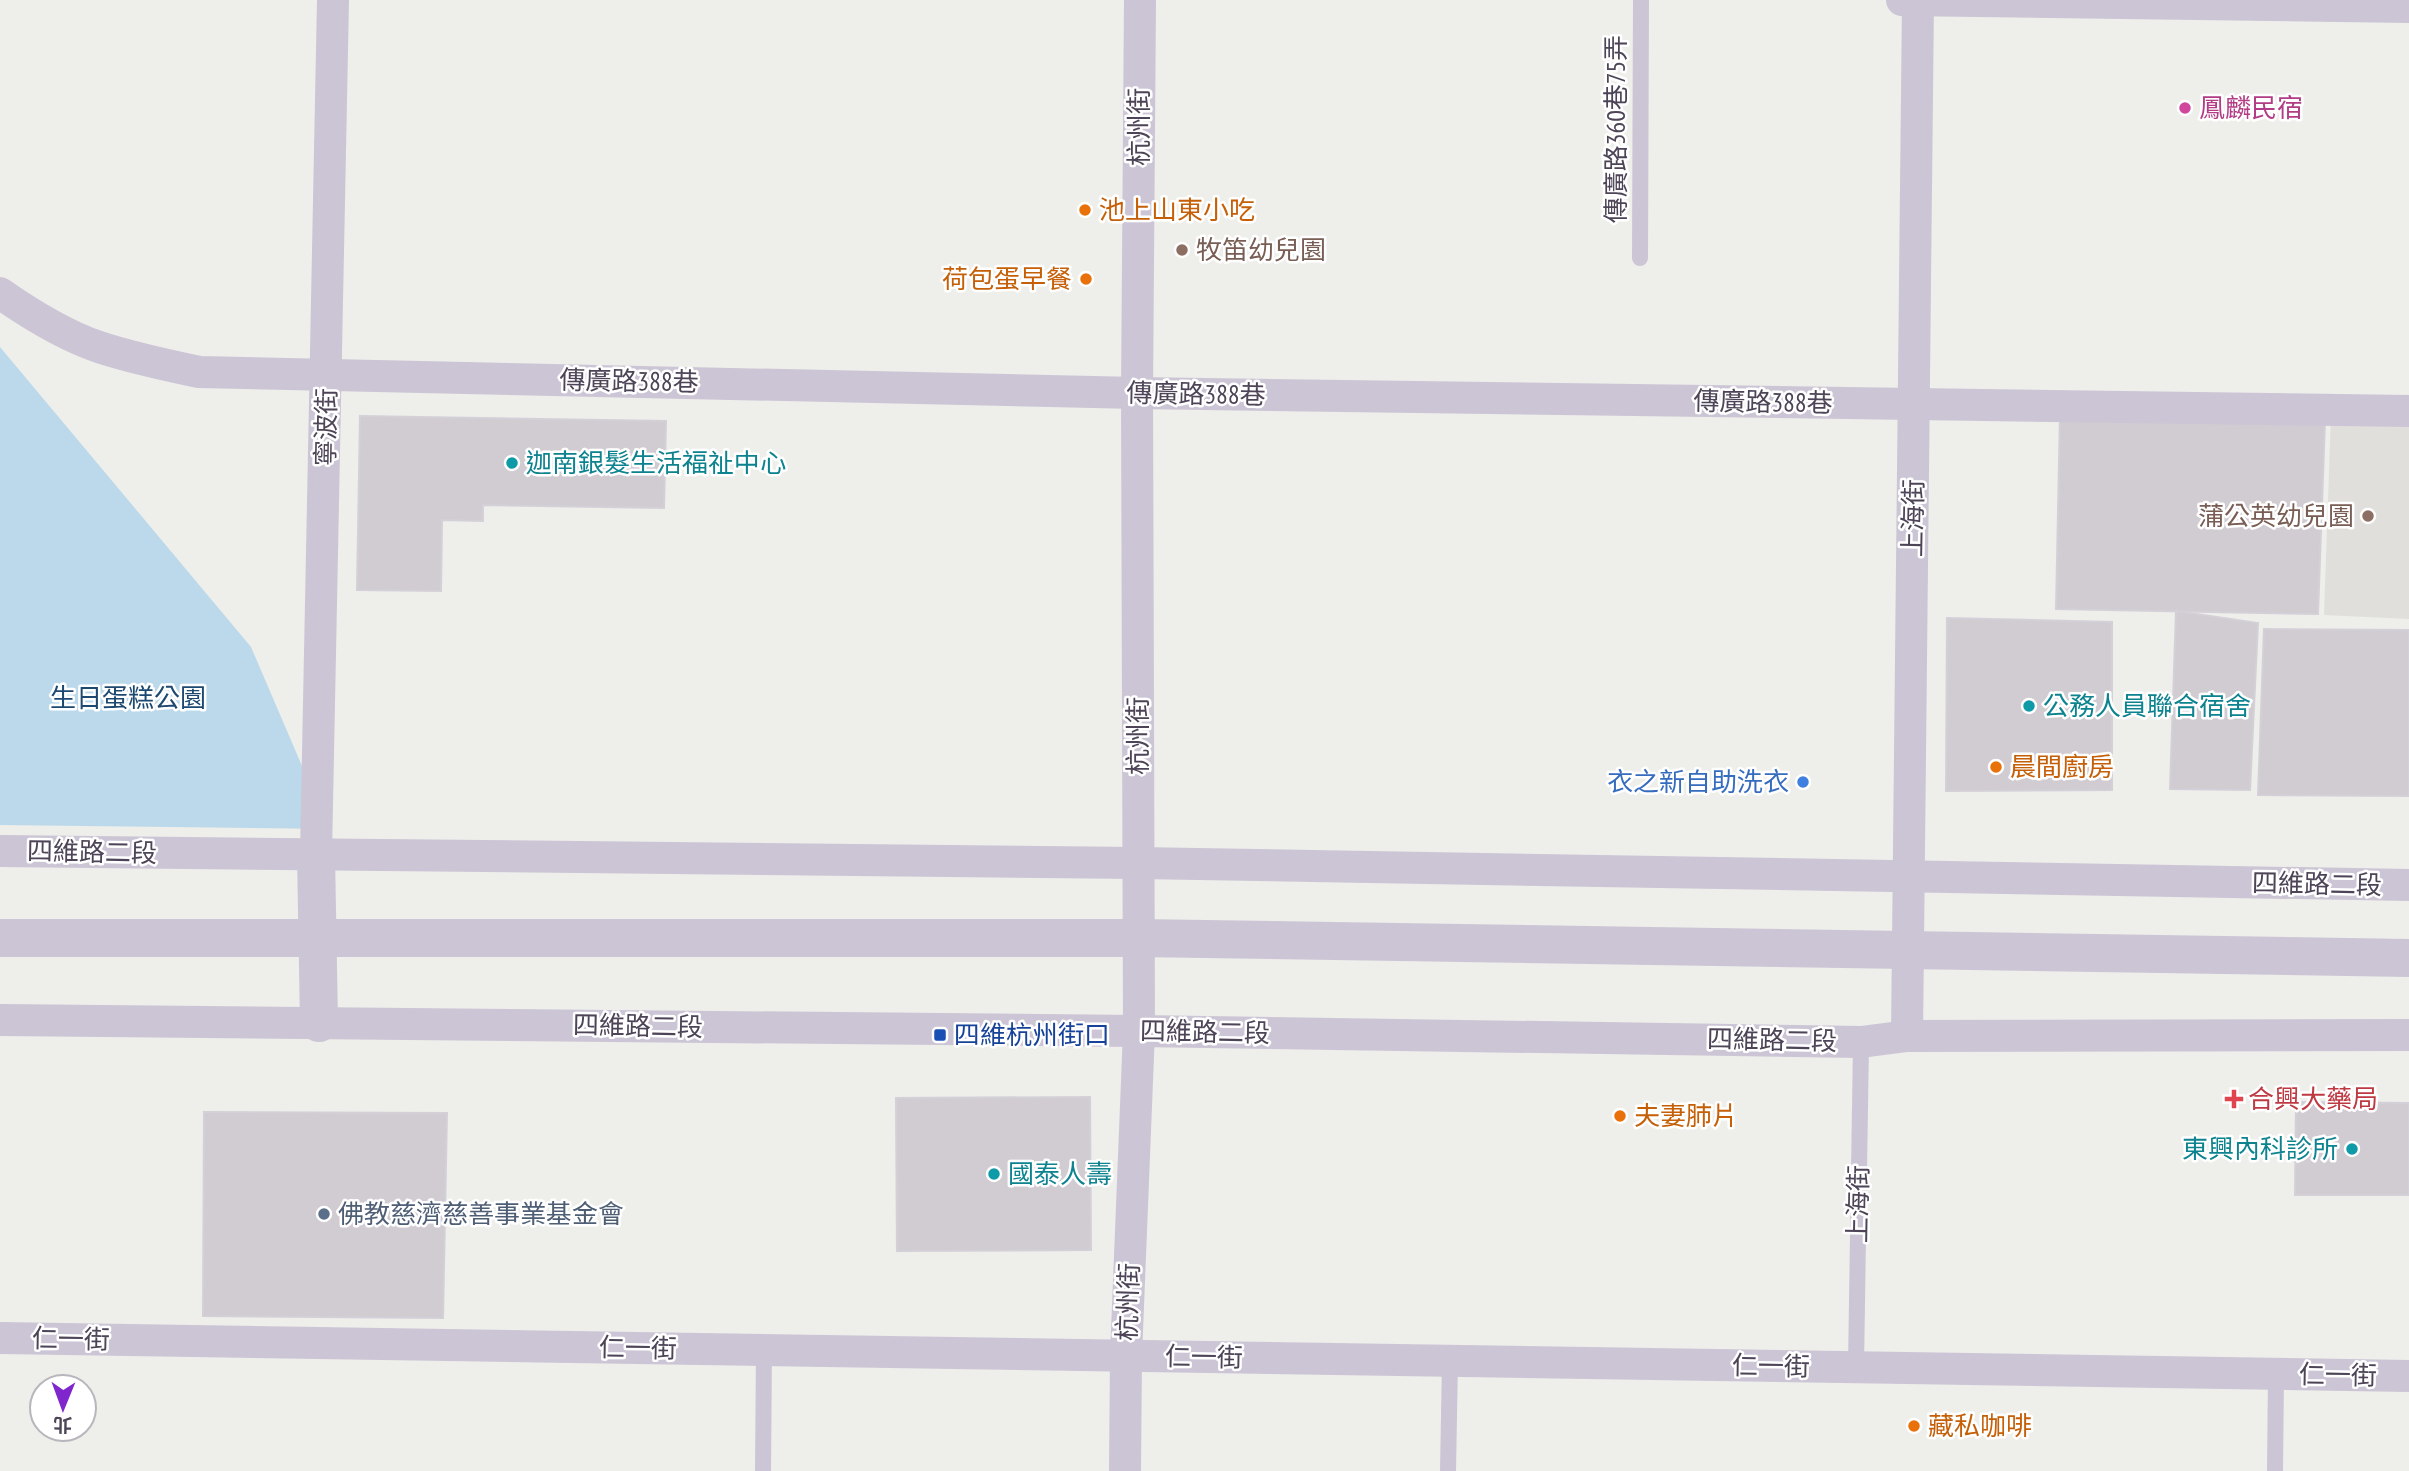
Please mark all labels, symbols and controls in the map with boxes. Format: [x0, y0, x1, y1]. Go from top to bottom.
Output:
street label: 傳廣路360巷75弄 [1599, 35, 1632, 223]
street label: 杭州街 [1122, 88, 1155, 166]
place label: 鳳麟民宿 [2199, 91, 2303, 124]
marker: 鳳麟民宿 [2177, 100, 2193, 116]
place label: 池上山東小吃 [1099, 193, 1255, 226]
marker: 池上山東小吃 [1077, 202, 1093, 218]
place label: 牧笛幼兒園 [1196, 233, 1326, 266]
marker: 牧笛幼兒園 [1174, 242, 1190, 258]
place label: 荷包蛋早餐 [942, 262, 1072, 295]
marker: 荷包蛋早餐 [1078, 271, 1094, 287]
street label: 傳廣路388巷 [559, 363, 699, 398]
street label: 傳廣路388巷 [1126, 376, 1266, 411]
street label: 傳廣路388巷 [1693, 384, 1833, 419]
street label: 寧波街 [308, 388, 343, 466]
place label: 迦南銀髮生活福祉中心 [526, 446, 786, 479]
marker: 迦南銀髮生活福祉中心 [504, 455, 520, 471]
street label: 上海街 [1895, 479, 1930, 557]
place label: 蒲公英幼兒園 [2198, 499, 2354, 532]
marker: 蒲公英幼兒園 [2360, 508, 2376, 524]
park label: 生日蛋糕公園 [50, 681, 206, 714]
place label: 公務人員聯合宿舍 [2043, 689, 2251, 722]
street label: 杭州街 [1121, 697, 1154, 775]
marker: 公務人員聯合宿舍 [2021, 698, 2037, 714]
place label: 晨間廚房 [2010, 750, 2114, 783]
marker: 晨間廚房 [1988, 759, 2004, 775]
place label: 衣之新自助洗衣 [1607, 765, 1789, 798]
marker: 衣之新自助洗衣 [1795, 774, 1811, 790]
street label: 四維路二段 [27, 834, 157, 869]
street label: 四維路二段 [2252, 866, 2382, 901]
street label: 四維路二段 [573, 1008, 703, 1043]
street label: 四維路二段 [1140, 1014, 1270, 1049]
place label: 四維杭州街口 [954, 1018, 1110, 1051]
street label: 四維路二段 [1707, 1022, 1837, 1057]
marker: 四維杭州街口 [932, 1027, 948, 1043]
place label: 合興大藥局 [2248, 1082, 2378, 1115]
marker: 合興大藥局 [2226, 1091, 2242, 1107]
place label: 夫妻肺片 [1634, 1099, 1738, 1132]
marker: 夫妻肺片 [1612, 1108, 1628, 1124]
place label: 東興內科診所 [2182, 1132, 2338, 1165]
marker: 東興內科診所 [2344, 1141, 2360, 1157]
place label: 國泰人壽 [1008, 1157, 1112, 1190]
street label: 上海街 [1840, 1165, 1875, 1243]
marker: 國泰人壽 [986, 1166, 1002, 1182]
place label: 佛教慈濟慈善事業基金會 [338, 1197, 624, 1230]
marker: 佛教慈濟慈善事業基金會 [316, 1206, 332, 1222]
street label: 杭州街 [1110, 1262, 1145, 1342]
street label: 仁一街 [32, 1321, 110, 1356]
street label: 仁一街 [599, 1330, 677, 1365]
street label: 仁一街 [1165, 1339, 1243, 1374]
street label: 仁一街 [1732, 1348, 1810, 1383]
street label: 仁一街 [2299, 1357, 2377, 1392]
north arrow [28, 1373, 98, 1443]
place label: 藏私咖啡 [1928, 1409, 2032, 1442]
text: 北 [53, 1413, 72, 1437]
marker: 藏私咖啡 [1906, 1418, 1922, 1434]

